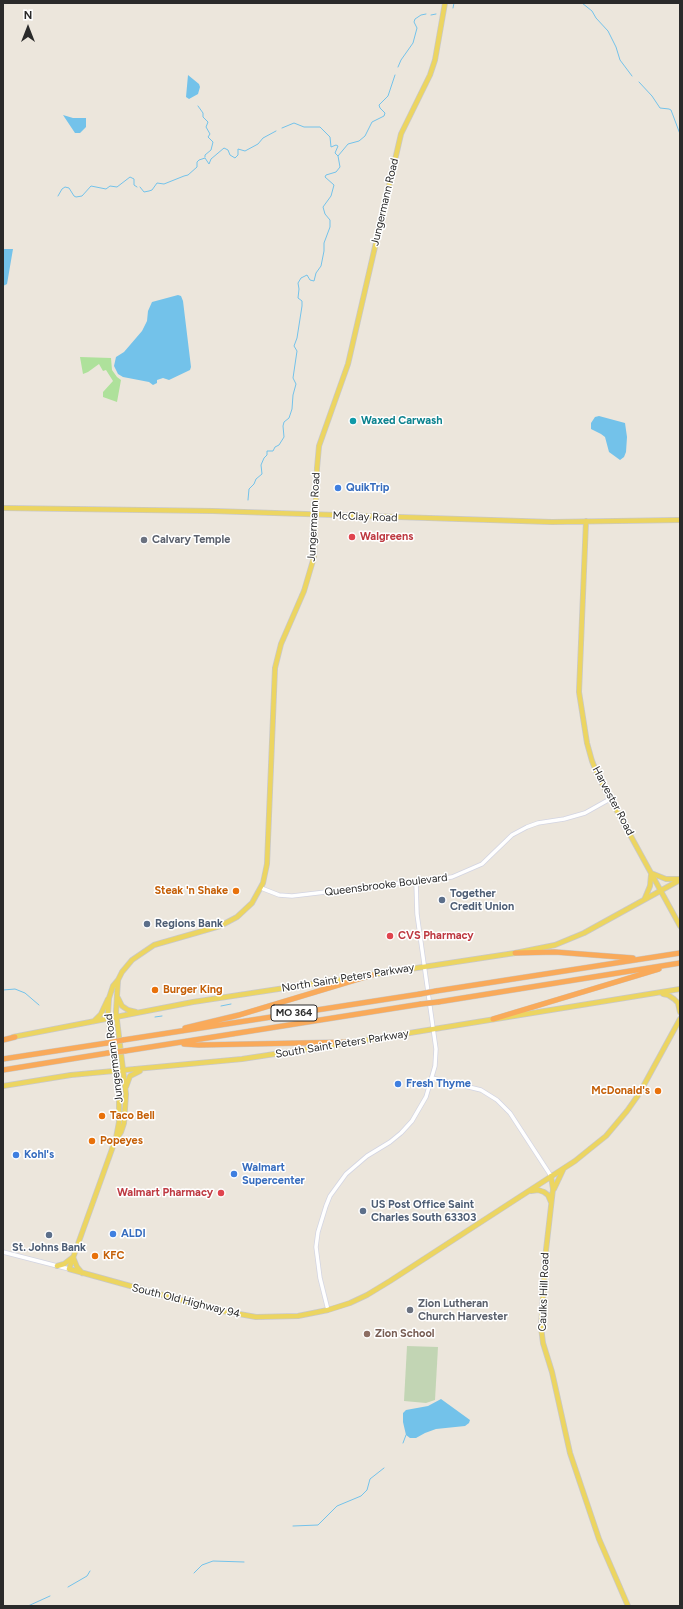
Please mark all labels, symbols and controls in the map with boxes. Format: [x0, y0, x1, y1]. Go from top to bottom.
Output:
north arrow [8, 8, 48, 48]
text: N [24, 9, 32, 22]
street label: Jungermann Road [369, 157, 401, 247]
place label: Waxed Carwash [361, 414, 442, 428]
marker: Waxed Carwash [348, 416, 358, 426]
street label: Jungermann Road [305, 472, 323, 562]
place label: QuikTrip [346, 481, 389, 495]
marker: QuikTrip [333, 483, 343, 493]
street label: McClay Road [332, 509, 398, 525]
place label: Walgreens [360, 530, 413, 544]
marker: Walgreens [347, 532, 357, 542]
place label: Calvary Temple [152, 533, 230, 547]
marker: Calvary Temple [139, 535, 149, 545]
street label: Harvester Road [589, 764, 637, 838]
street label: Queensbrooke Boulevard [324, 871, 448, 899]
place label: Steak 'n Shake [154, 884, 228, 898]
marker: Steak 'n Shake [231, 886, 241, 896]
place label: Together Credit Union [450, 887, 514, 913]
marker: Together Credit Union [437, 895, 447, 905]
place label: Regions Bank [155, 917, 223, 931]
marker: Regions Bank [142, 919, 152, 929]
place label: CVS Pharmacy [398, 929, 474, 943]
marker: CVS Pharmacy [385, 931, 395, 941]
street label: North Saint Peters Parkway [281, 961, 415, 995]
place label: Burger King [163, 983, 223, 997]
marker: Burger King [150, 985, 160, 995]
road number: MO 364 [271, 1005, 317, 1021]
street label: Jungermann Road [102, 1013, 126, 1103]
street label: South Saint Peters Parkway [274, 1027, 410, 1061]
place label: Fresh Thyme [406, 1077, 471, 1091]
marker: Fresh Thyme [393, 1079, 403, 1089]
place label: McDonald's [591, 1084, 650, 1098]
marker: McDonald's [653, 1086, 663, 1096]
place label: Taco Bell [110, 1109, 155, 1123]
marker: Taco Bell [97, 1111, 107, 1121]
place label: Popeyes [100, 1134, 143, 1148]
marker: Popeyes [87, 1136, 97, 1146]
place label: Kohl's [24, 1148, 54, 1162]
marker: Kohl's [11, 1150, 21, 1160]
place label: Walmart Supercenter [242, 1161, 305, 1187]
marker: Walmart Supercenter [229, 1169, 239, 1179]
place label: Walmart Pharmacy [117, 1186, 213, 1200]
marker: Walmart Pharmacy [216, 1188, 226, 1198]
place label: US Post Office Saint Charles South 63303 [371, 1198, 476, 1224]
marker: US Post Office Saint Charles South 63303 [358, 1206, 368, 1216]
place label: ALDI [121, 1227, 146, 1241]
marker: ALDI [108, 1229, 118, 1239]
marker: St. Johns Bank [44, 1230, 54, 1240]
place label: St. Johns Bank [12, 1241, 86, 1255]
place label: KFC [103, 1249, 124, 1263]
marker: KFC [90, 1251, 100, 1261]
street label: Caulks Hill Road [536, 1252, 552, 1332]
street label: South Old Highway 94 [130, 1281, 242, 1321]
place label: Zion Lutheran Church Harvester [418, 1297, 508, 1323]
marker: Zion Lutheran Church Harvester [405, 1305, 415, 1315]
place label: Zion School [375, 1327, 435, 1341]
marker: Zion School [362, 1329, 372, 1339]

